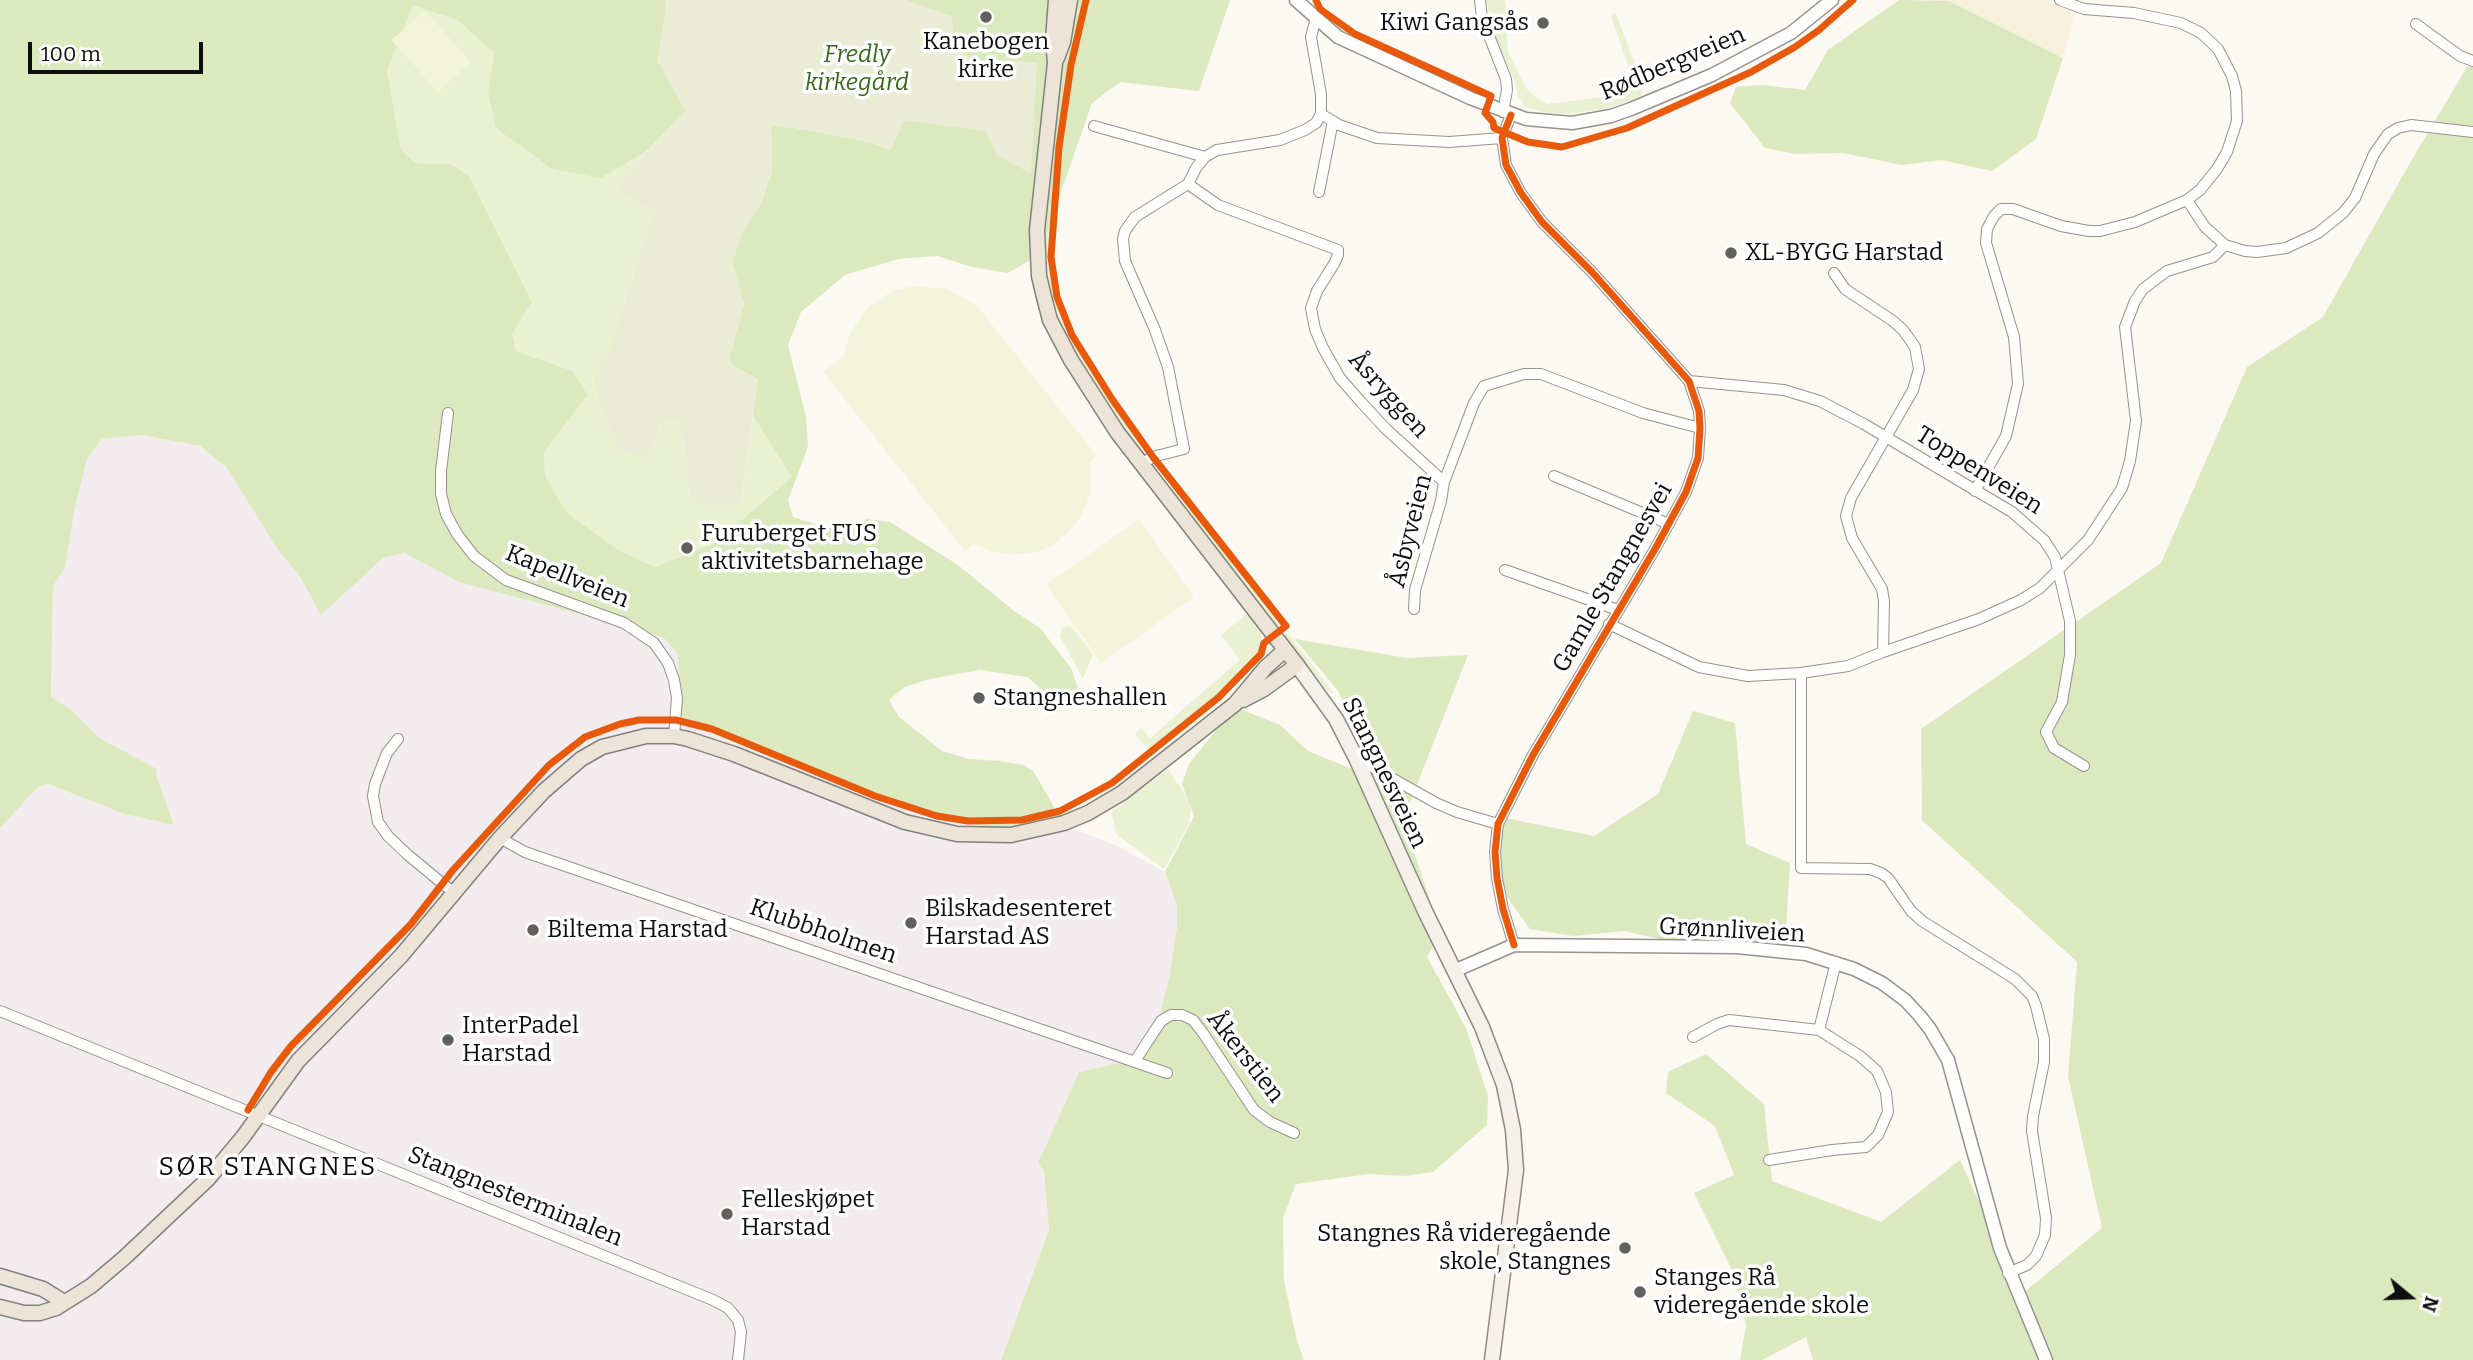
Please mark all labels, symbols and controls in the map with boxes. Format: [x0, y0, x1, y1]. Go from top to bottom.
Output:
marker: Kanebogen kirke [978, 9, 994, 25]
place label: Kiwi Gangsås [1380, 9, 1529, 37]
marker: Kiwi Gangsås [1535, 15, 1551, 31]
street label: Rødbergveien [1596, 21, 1750, 107]
scale bar [32, 28, 206, 72]
place label: Kanebogen kirke [923, 28, 1049, 84]
text: 100 m [41, 41, 101, 67]
park label: Fredly kirkegård [805, 41, 909, 97]
place label: XL-BYGG Harstad [1745, 239, 1943, 267]
marker: XL-BYGG Harstad [1723, 245, 1739, 261]
street label: Åsryggen [1342, 346, 1434, 444]
street label: Toppenveien [1910, 421, 2048, 521]
street label: Åsbyveien [1383, 471, 1439, 591]
street label: Gamle Stangnesvei [1547, 478, 1679, 678]
place label: Furuberget FUS aktivitetsbarnehage [701, 520, 924, 576]
street label: Kapellveien [501, 539, 633, 615]
marker: Furuberget FUS aktivitetsbarnehage [679, 540, 695, 556]
place label: Stangneshallen [993, 684, 1167, 712]
marker: Stangneshallen [971, 690, 987, 706]
street label: Stangnesveien [1335, 693, 1433, 853]
street label: Klubbholmen [746, 893, 900, 971]
place label: Bilskadesenteret Harstad AS [925, 895, 1112, 951]
street label: Grønnliveien [1658, 913, 1806, 949]
marker: Bilskadesenteret Harstad AS [903, 915, 919, 931]
place label: Biltema Harstad [547, 916, 728, 944]
marker: Biltema Harstad [525, 922, 541, 938]
street label: Åkerstien [1200, 1005, 1290, 1109]
place label: InterPadel Harstad [462, 1012, 579, 1068]
marker: InterPadel Harstad [440, 1032, 456, 1048]
street label: Stangnesterminalen [403, 1141, 627, 1253]
district label: SØR STANGNES [160, 1152, 376, 1184]
place label: Felleskjøpet Harstad [741, 1186, 874, 1242]
marker: Felleskjøpet Harstad [719, 1206, 735, 1222]
place label: Stangnes Rå videregående skole, Stangnes [1317, 1220, 1611, 1276]
marker: Stangnes Rå videregående skole, Stangnes [1617, 1240, 1633, 1256]
north arrow [2375, 1262, 2445, 1332]
place label: Stanges Rå videregående skole [1654, 1264, 1869, 1320]
marker: Stanges Rå videregående skole [1632, 1284, 1648, 1300]
text: N [2417, 1293, 2444, 1315]

